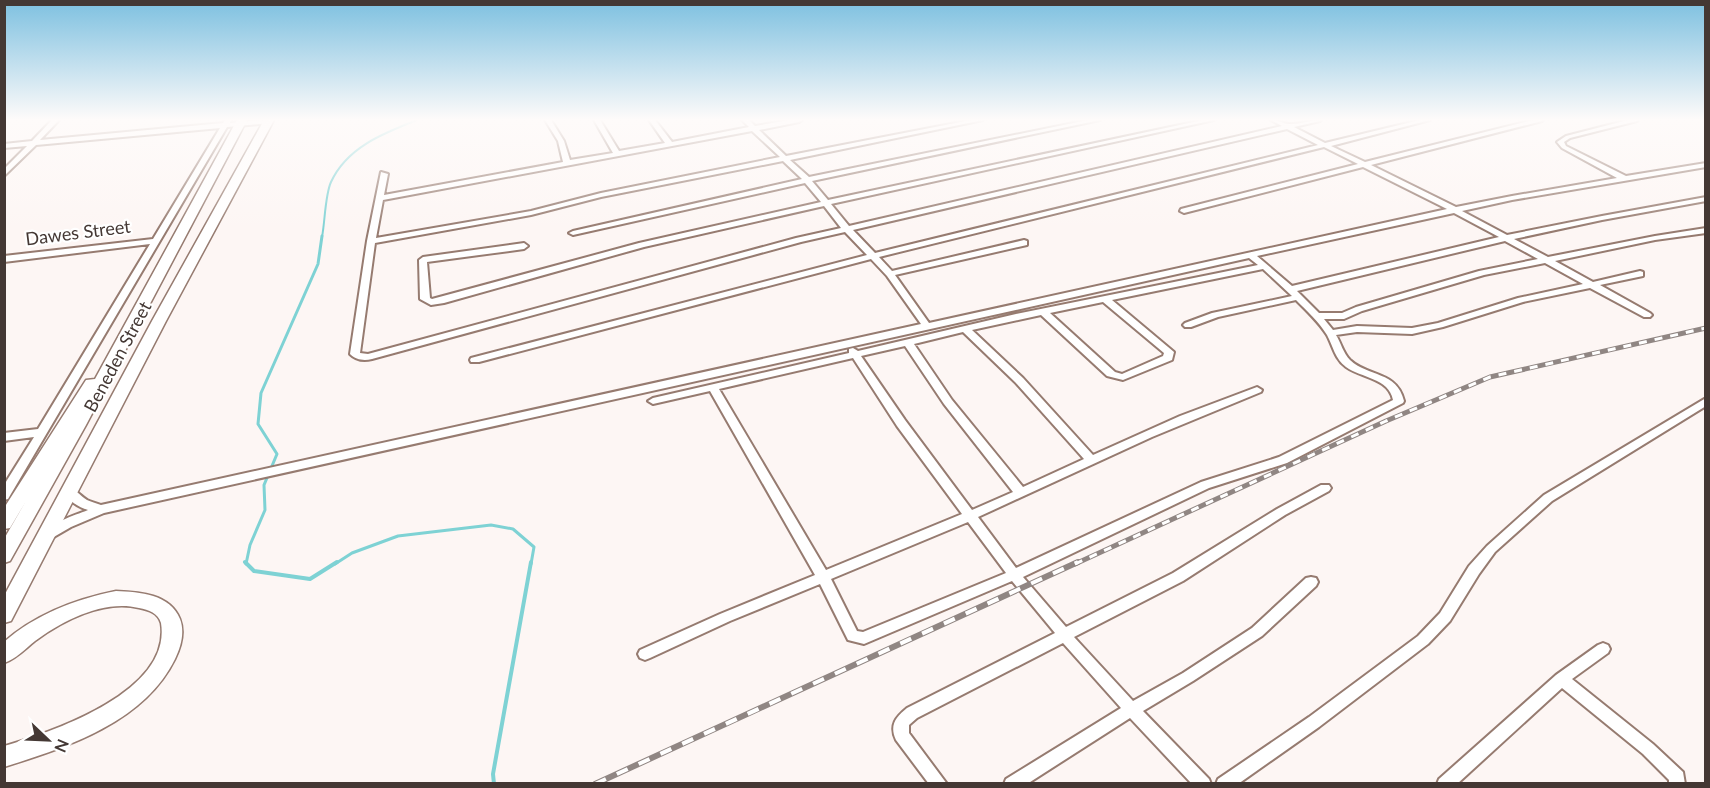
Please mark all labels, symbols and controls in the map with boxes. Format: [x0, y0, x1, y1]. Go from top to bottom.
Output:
street label: Dawes Street [24, 215, 132, 249]
street label: Beneden Street [79, 297, 156, 416]
north arrow [18, 710, 78, 770]
text: N [51, 737, 73, 755]

